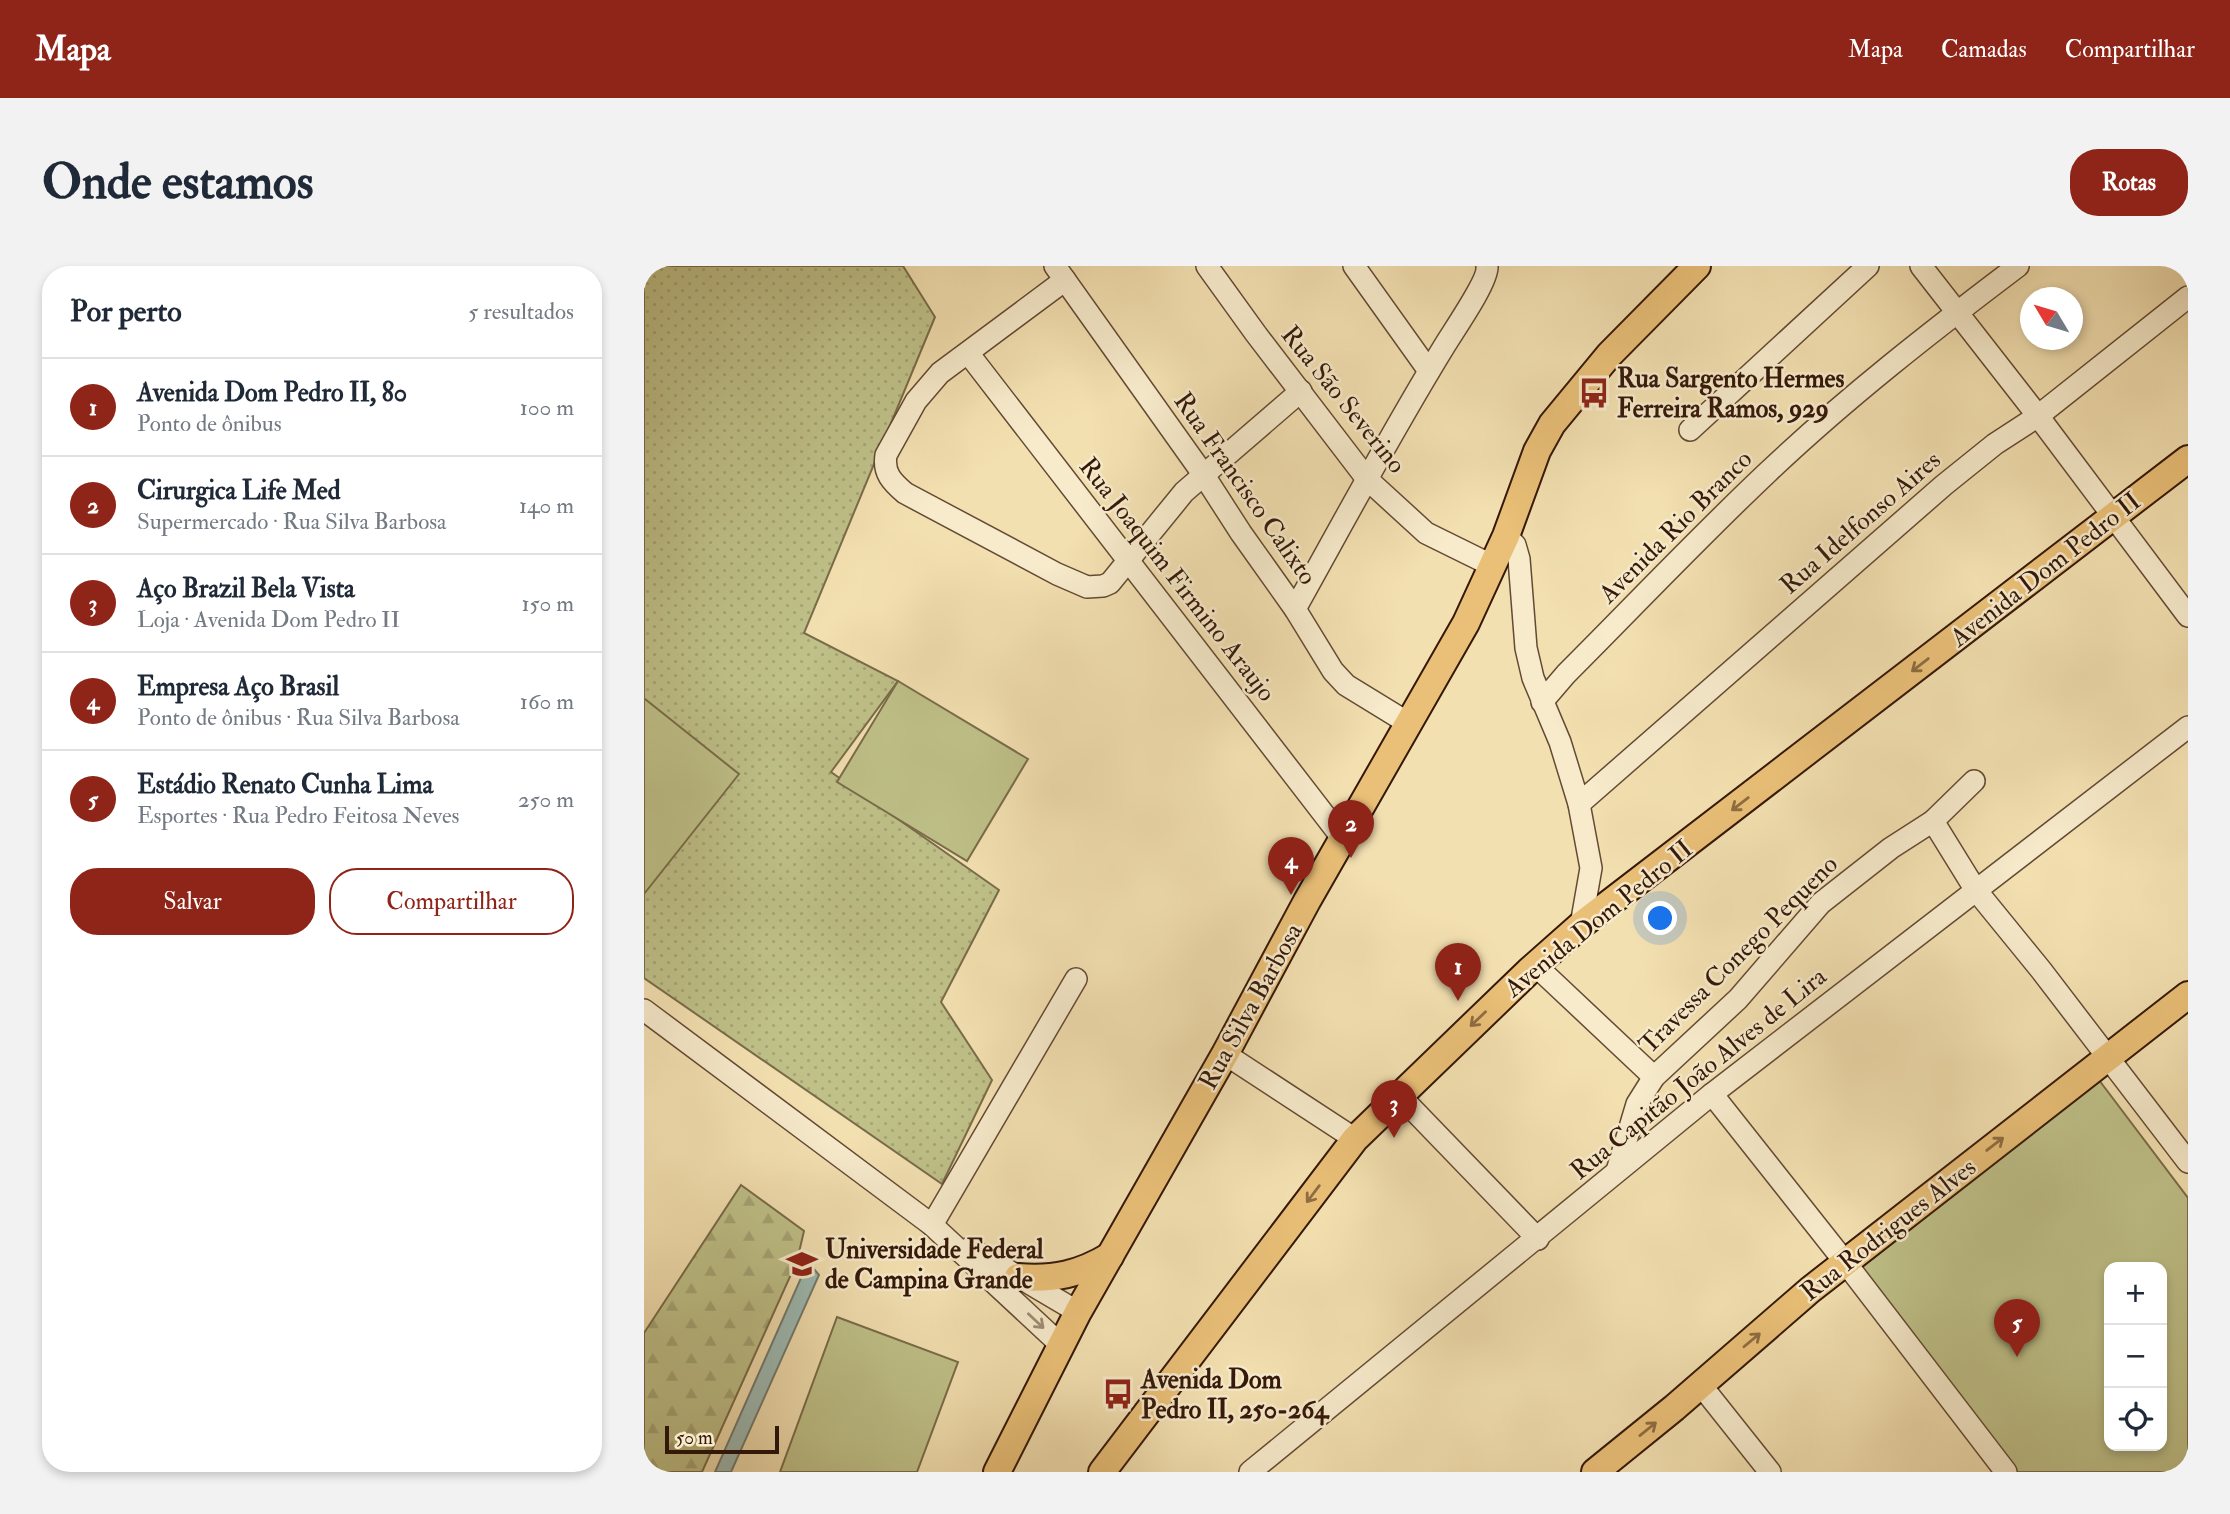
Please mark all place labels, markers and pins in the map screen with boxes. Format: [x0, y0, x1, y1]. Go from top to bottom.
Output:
place label: Rua Sargento Hermes Ferreira Ramos, 929 [1617, 363, 1844, 425]
bus stop icon: Rua Sargento Hermes Ferreira Ramos, 929 [1577, 376, 1611, 410]
pin: 2 [1328, 800, 1374, 858]
pin: 4 [1268, 837, 1314, 895]
pin: 1 [1435, 943, 1481, 1001]
pin: 3 [1371, 1080, 1417, 1138]
place label: Universidade Federal de Campina Grande [825, 1234, 1044, 1297]
school or university icon: Universidade Federal de Campina Grande [785, 1247, 819, 1281]
pin: 5 [1994, 1299, 2040, 1357]
place label: Avenida Dom Pedro II, 250-264 [1140, 1364, 1330, 1426]
bus stop icon: Avenida Dom Pedro II, 250-264 [1101, 1377, 1135, 1411]

